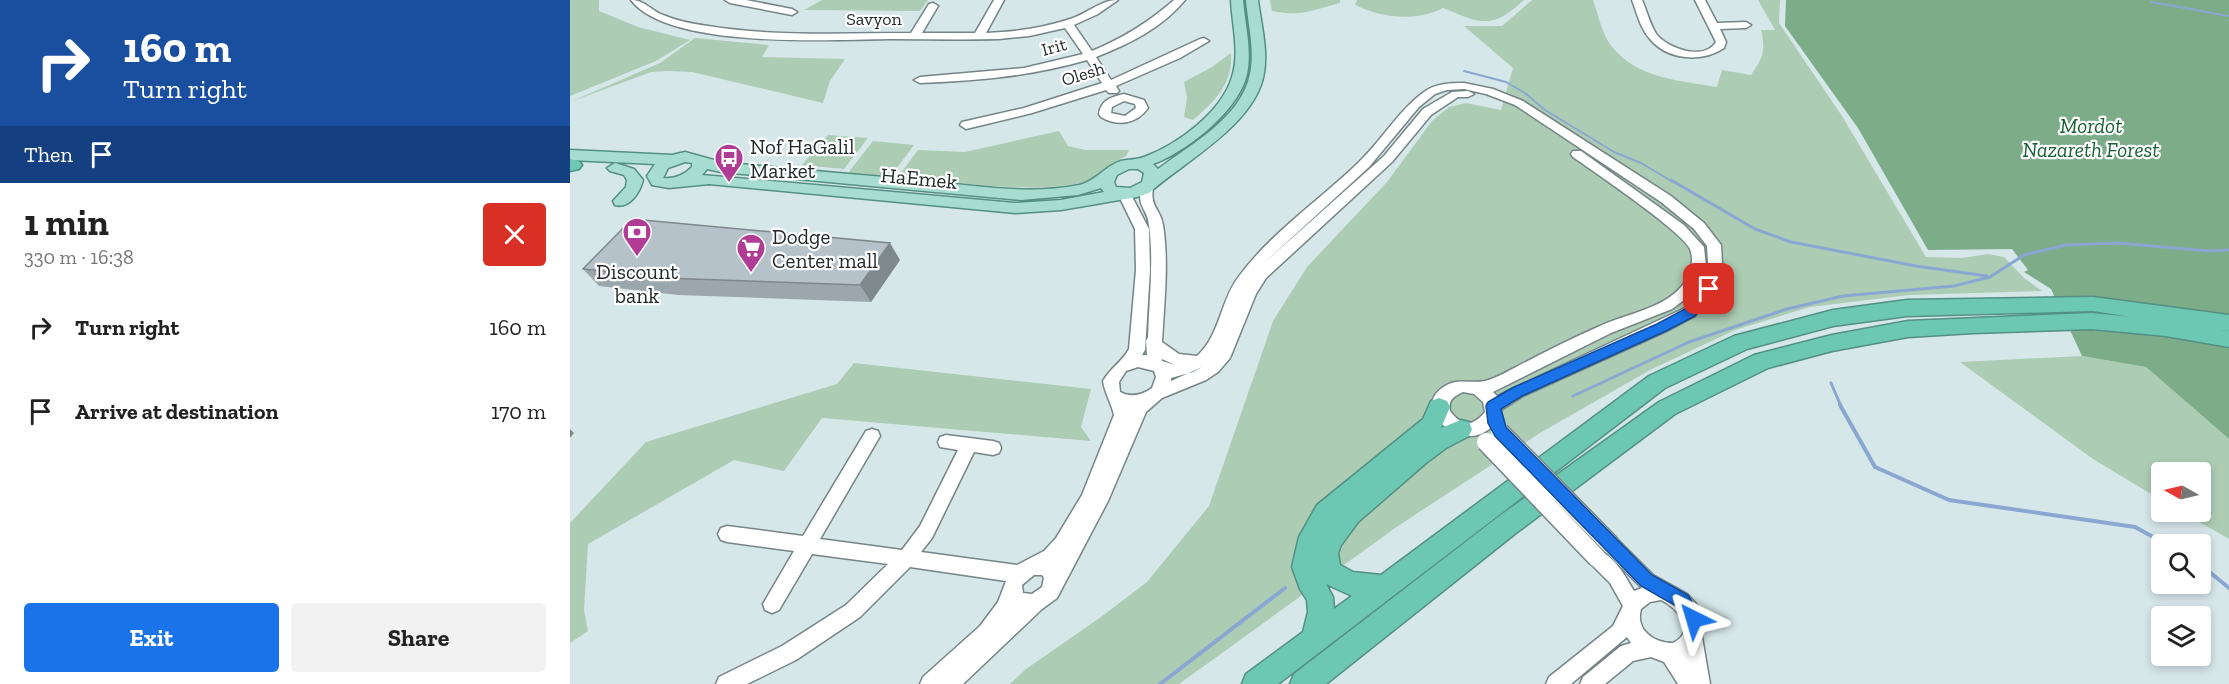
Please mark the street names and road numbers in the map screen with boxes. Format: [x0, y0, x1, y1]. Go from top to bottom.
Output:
street label: Savyon [846, 8, 902, 30]
street label: Irit [1039, 33, 1069, 61]
street label: Olesh [1059, 57, 1107, 91]
street label: HaEmek [880, 162, 959, 194]

